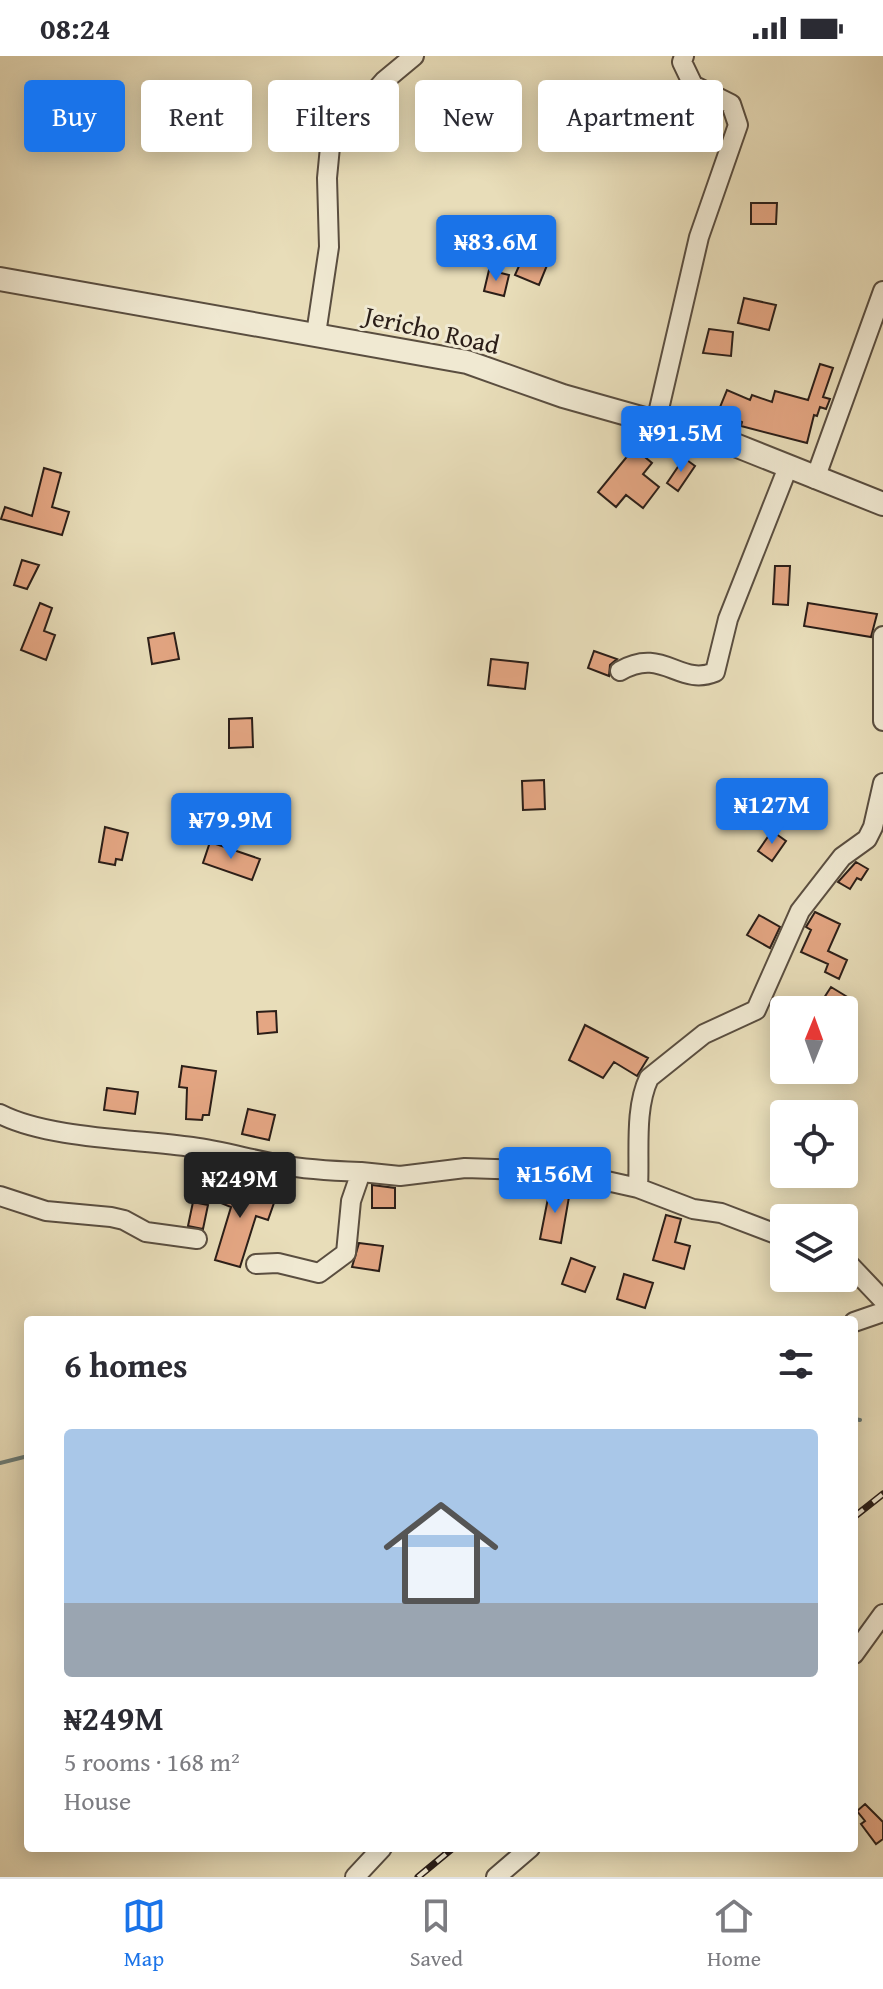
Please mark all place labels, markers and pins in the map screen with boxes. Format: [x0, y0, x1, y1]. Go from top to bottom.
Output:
pin: ₦83.6M [431, 215, 561, 283]
pin: ₦91.5M [616, 406, 746, 474]
pin: ₦127M [716, 778, 828, 846]
pin: ₦79.9M [166, 793, 296, 861]
pin: ₦156M [499, 1147, 611, 1215]
pin: ₦249M [184, 1152, 296, 1220]

